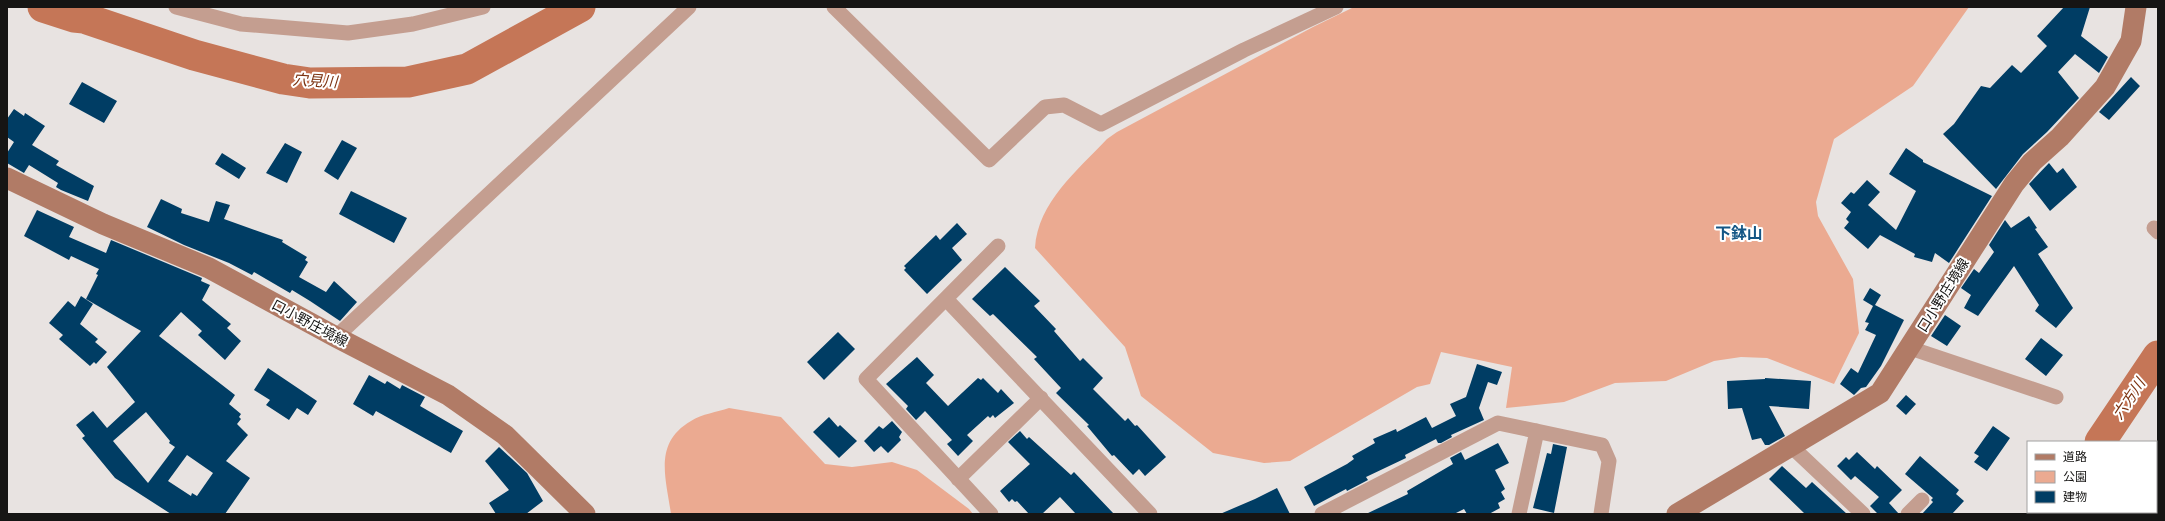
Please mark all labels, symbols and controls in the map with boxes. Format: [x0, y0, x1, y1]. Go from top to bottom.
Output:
water label: 穴見川 [292, 70, 340, 90]
district label: 下鉢山 [1715, 223, 1763, 242]
street label: 口小野庄境線 [1913, 255, 1972, 335]
street label: 口小野庄境線 [269, 295, 351, 350]
water label: 六方川 [2108, 373, 2149, 422]
legend [2027, 441, 2157, 513]
text: 道路 [2063, 449, 2087, 464]
text: 公園 [2063, 469, 2087, 484]
text: 建物 [2063, 489, 2087, 504]

